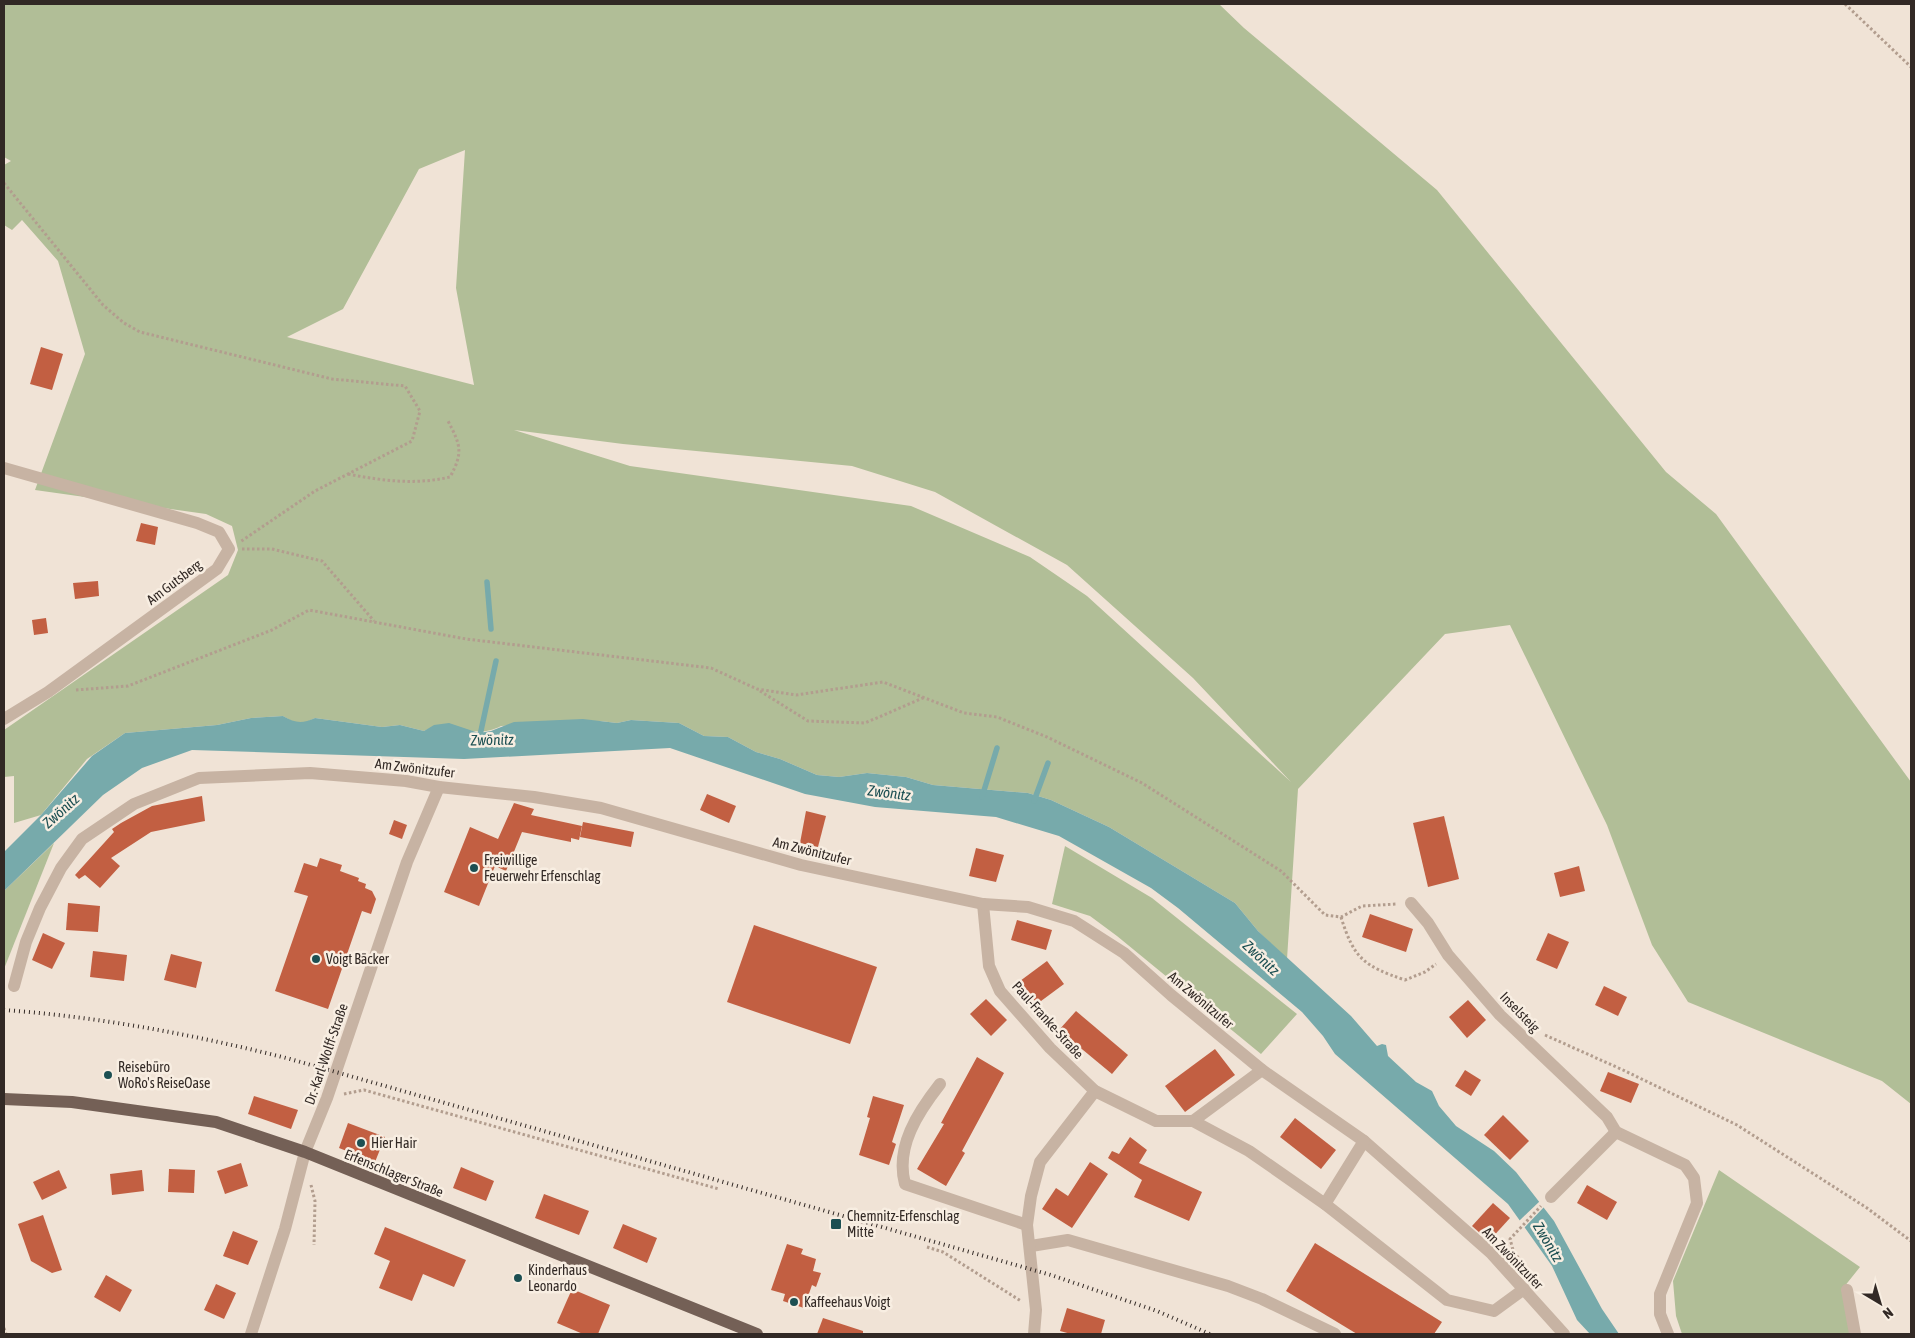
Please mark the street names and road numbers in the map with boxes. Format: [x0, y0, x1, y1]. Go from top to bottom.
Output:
street label: Am Gutsberg [143, 556, 205, 608]
street label: Am Zwönitzufer [374, 755, 457, 781]
street label: Am Zwönitzufer [771, 834, 854, 869]
street label: Am Zwönitzufer [1165, 968, 1238, 1032]
street label: Paul-Franke-Straße [1009, 978, 1087, 1062]
street label: Inselsteig [1497, 989, 1543, 1035]
street label: Dr.-Karl-Wolff-Straße [301, 1001, 351, 1107]
street label: Erfenschlager Straße [342, 1146, 446, 1200]
street label: Am Zwönitzufer [1479, 1224, 1547, 1293]

